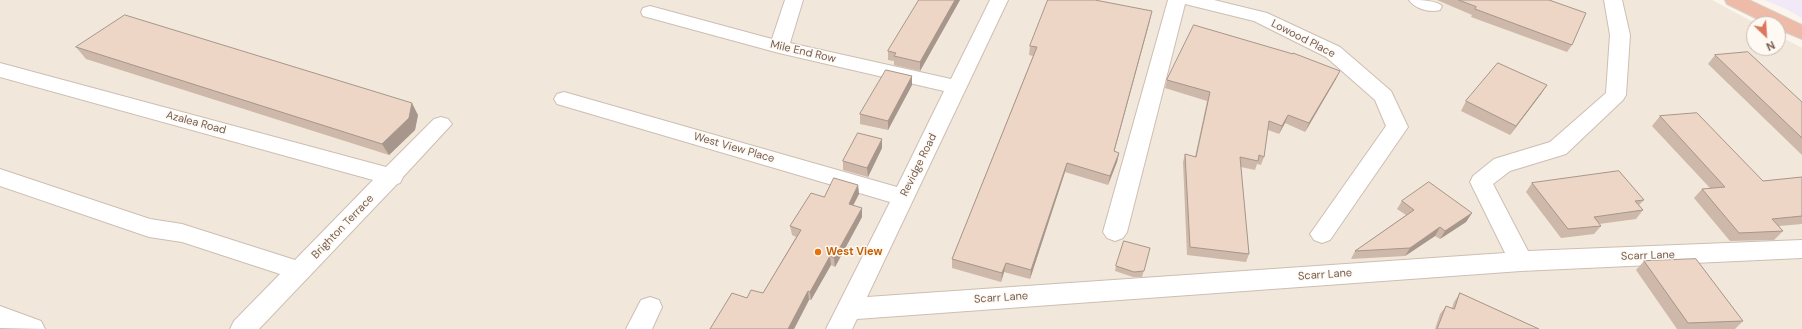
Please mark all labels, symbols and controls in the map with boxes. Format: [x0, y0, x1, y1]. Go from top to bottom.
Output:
north arrow [1746, 16, 1786, 56]
street label: Lowood Place [1269, 17, 1337, 61]
street label: Mile End Row [769, 38, 837, 66]
text: N [1764, 38, 1777, 54]
street label: Azalea Road [165, 109, 227, 137]
street label: West View Place [692, 130, 776, 166]
street label: Revidge Road [898, 131, 940, 199]
street label: Brighton Terrace [309, 192, 377, 262]
place label: West View [826, 245, 882, 259]
marker: West View [813, 247, 823, 257]
street label: Scarr Lane [1621, 248, 1675, 264]
street label: Scarr Lane [1298, 267, 1352, 283]
street label: Scarr Lane [974, 290, 1028, 306]

